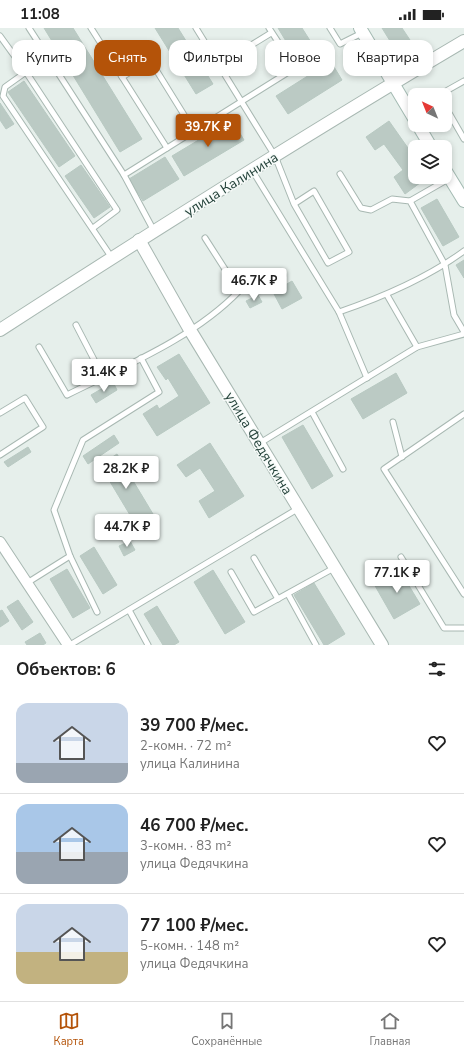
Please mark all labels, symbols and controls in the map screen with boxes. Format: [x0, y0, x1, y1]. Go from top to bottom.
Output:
text: 11:08 [20, 4, 60, 24]
chip: Купить [12, 40, 86, 76]
chip: Снять [94, 40, 161, 76]
chip: Фильтры [169, 40, 257, 76]
chip: Новое [265, 40, 335, 76]
chip: Квартира [343, 40, 433, 76]
north arrow [408, 88, 452, 132]
map controls [408, 88, 452, 184]
pin: 39.7K ₽ [171, 114, 245, 148]
text: 39.7K ₽ [185, 118, 231, 136]
button: layers [408, 140, 452, 184]
street label: улица Калинина [181, 148, 282, 221]
pin: 46.7K ₽ [217, 268, 291, 302]
text: 46.7K ₽ [231, 272, 277, 290]
pin: 31.4K ₽ [67, 359, 141, 393]
text: 31.4K ₽ [81, 363, 127, 381]
street label: улица Федячкина [220, 388, 297, 498]
pin: 28.2K ₽ [89, 456, 163, 490]
text: 28.2K ₽ [103, 460, 149, 478]
pin: 44.7K ₽ [90, 514, 164, 548]
text: 44.7K ₽ [104, 518, 150, 536]
pin: 77.1K ₽ [360, 560, 434, 594]
text: 77.1K ₽ [374, 564, 420, 582]
text: Объектов: 6 [16, 658, 116, 681]
icon: filters [426, 658, 448, 680]
text: 39 700 ₽/мес. [140, 714, 248, 737]
icon: home [48, 719, 96, 767]
icon: heart [426, 732, 448, 754]
text: 2-комн. · 72 m² [140, 737, 231, 755]
text: улица Калинина [140, 755, 240, 773]
text: 46 700 ₽/мес. [140, 814, 248, 837]
icon: home [48, 820, 96, 868]
icon: heart [426, 833, 448, 855]
text: 3-комн. · 83 m² [140, 837, 231, 855]
text: улица Федячкина [140, 855, 249, 873]
text: 77 100 ₽/мес. [140, 914, 248, 937]
icon: home [48, 920, 96, 968]
icon: heart [426, 933, 448, 955]
text: 5-комн. · 148 m² [140, 937, 239, 955]
text: улица Федячкина [140, 955, 249, 973]
tab: Карта [54, 1010, 84, 1049]
tab: Сохранённые [191, 1010, 262, 1049]
tab: Главная [369, 1010, 410, 1049]

